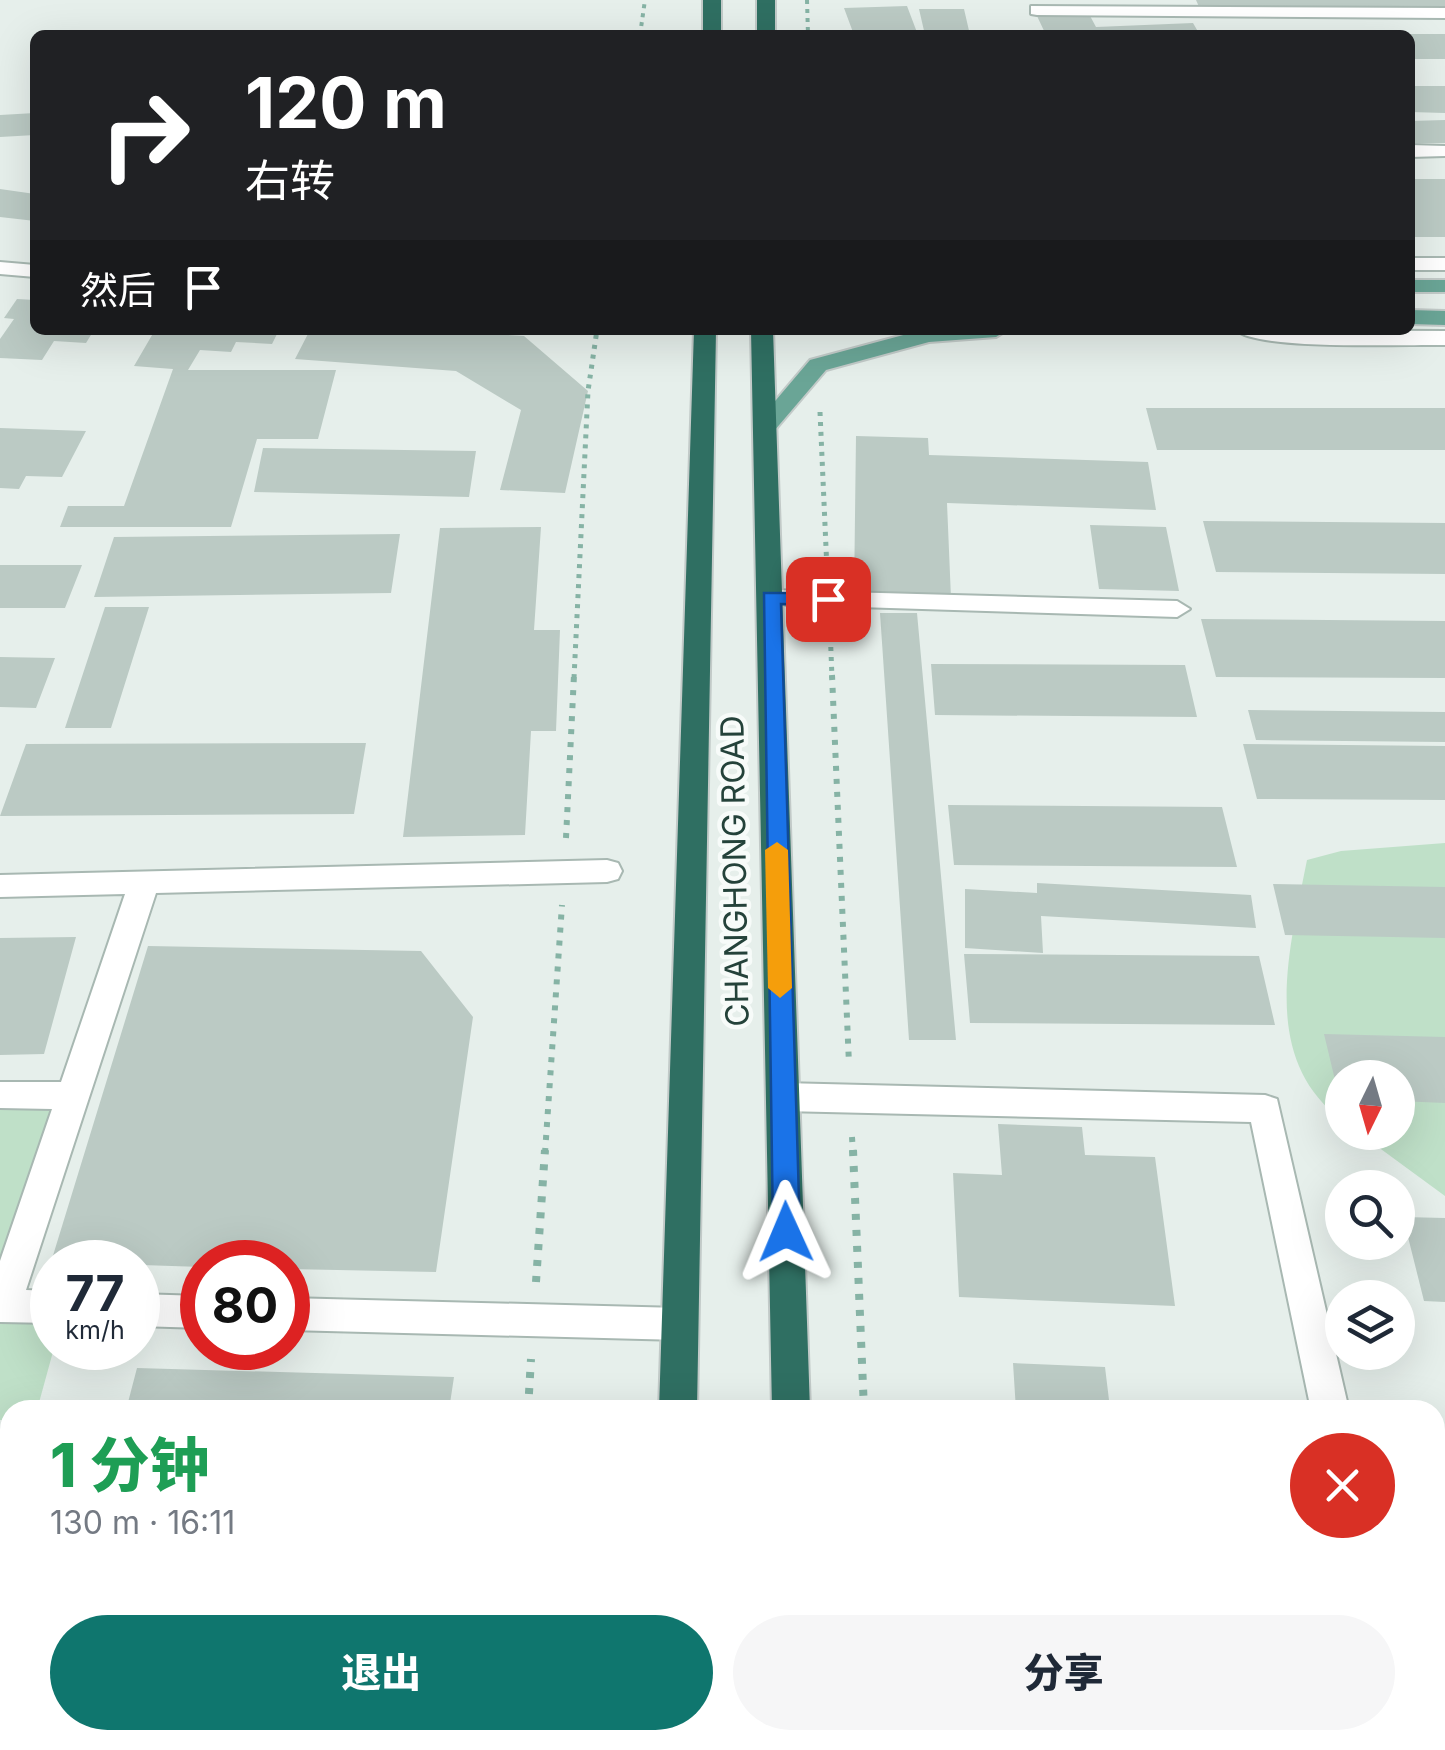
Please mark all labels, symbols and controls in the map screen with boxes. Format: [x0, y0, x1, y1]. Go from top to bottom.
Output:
text: 120 m [245, 60, 447, 145]
icon: right [80, 70, 210, 200]
text: 右转 [245, 153, 335, 208]
icon: arrive [176, 260, 231, 315]
text: 然后 [80, 267, 156, 313]
pin [786, 557, 871, 642]
icon: arrive [801, 572, 856, 627]
street label: CHANGHONG ROAD [712, 715, 757, 1027]
north arrow [1325, 1060, 1415, 1150]
map controls [1325, 1060, 1415, 1370]
button: search [1325, 1170, 1415, 1260]
position arrow [734, 1180, 838, 1284]
speed limit sign: 80 [180, 1240, 310, 1370]
text: 77 [65, 1263, 125, 1323]
button: layers [1325, 1280, 1415, 1370]
text: km/h [65, 1315, 125, 1345]
text: 1 分钟 [50, 1429, 210, 1501]
button: close [1290, 1433, 1395, 1538]
text: 130 m · 16:11 [50, 1503, 235, 1542]
button: 退出 [50, 1615, 713, 1730]
button: 分享 [733, 1615, 1395, 1730]

